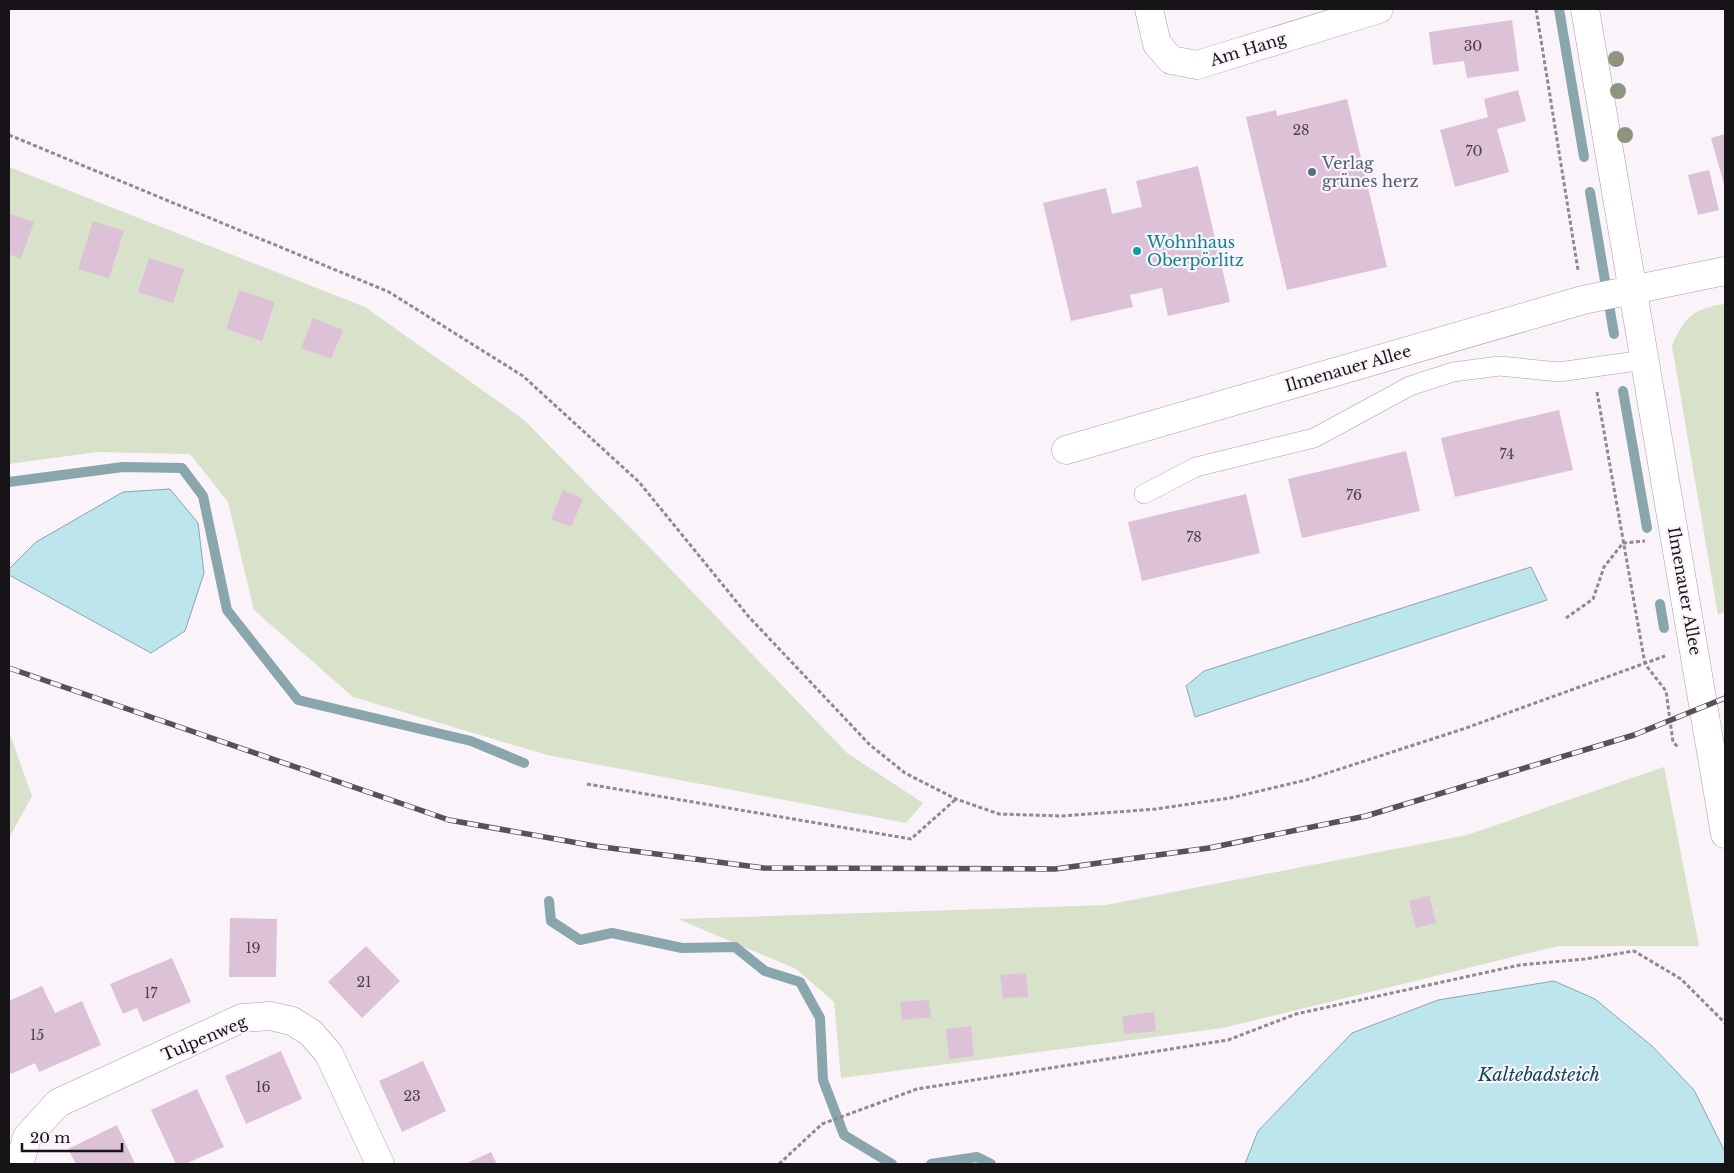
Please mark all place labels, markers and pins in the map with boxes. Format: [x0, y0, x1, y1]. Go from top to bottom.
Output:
place label: Verlag grünes herz [1321, 153, 1419, 191]
marker: Verlag grünes herz [1306, 166, 1318, 178]
place label: Wohnhaus Oberpörlitz [1146, 232, 1244, 270]
marker: Wohnhaus Oberpörlitz [1131, 245, 1143, 257]

